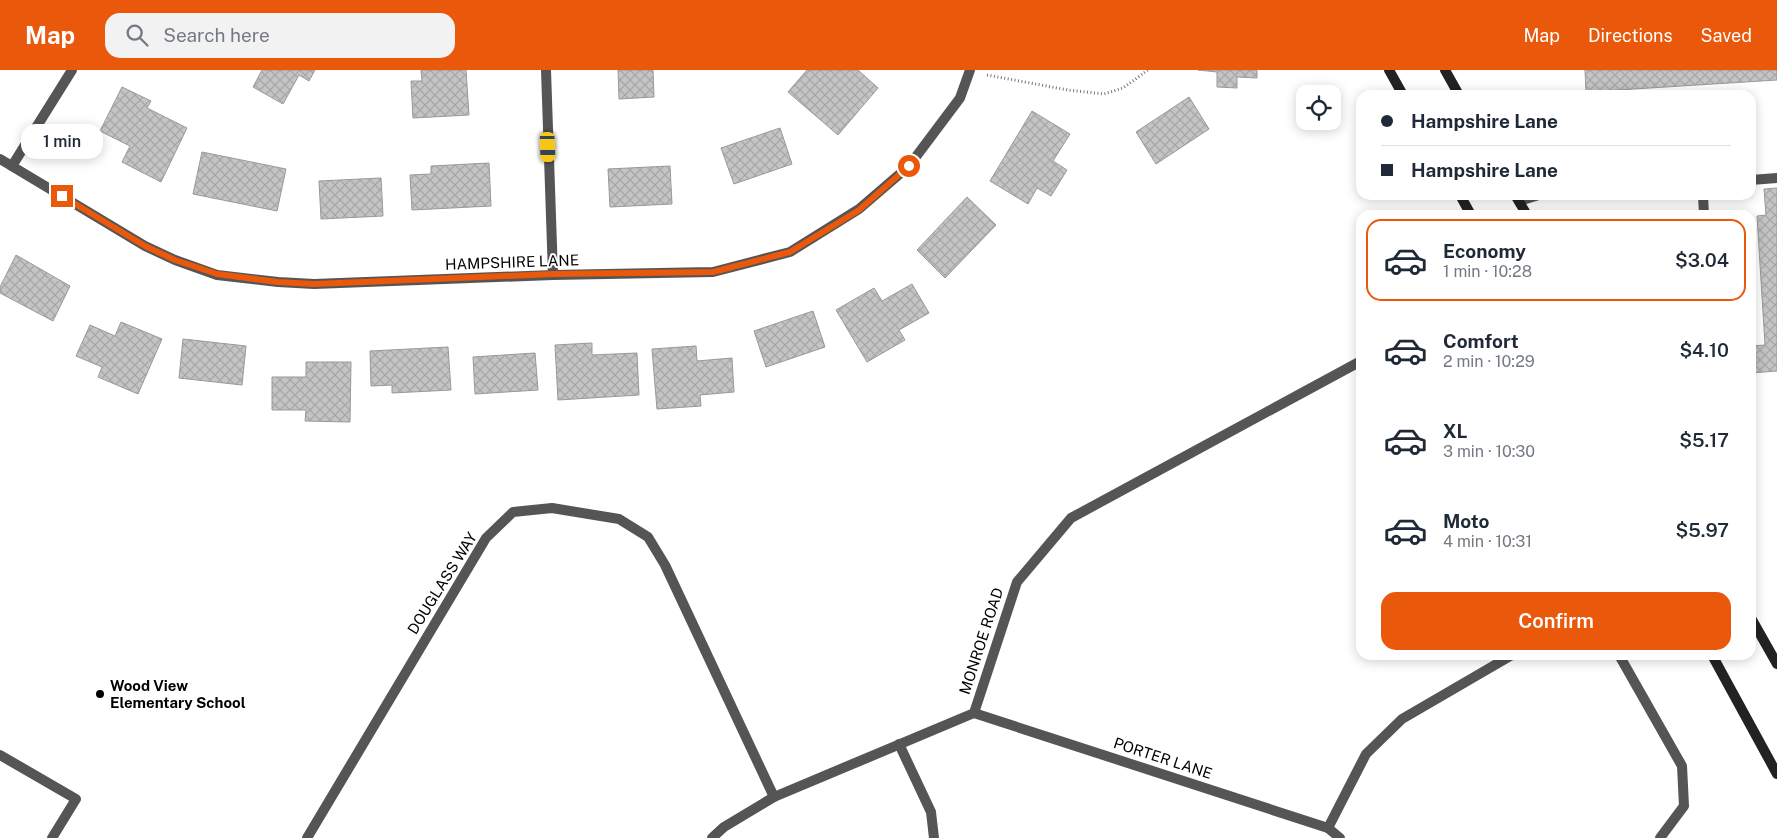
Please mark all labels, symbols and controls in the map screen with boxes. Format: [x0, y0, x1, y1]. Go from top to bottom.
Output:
search box [105, 13, 455, 58]
text: Map [25, 21, 75, 49]
icon: search [123, 21, 151, 49]
text: Search here [163, 24, 270, 46]
text: Map [1523, 25, 1560, 46]
text: Directions [1588, 25, 1673, 46]
text: Saved [1701, 25, 1752, 46]
map controls [1296, 85, 1341, 130]
button: locate [1296, 85, 1341, 130]
text: Hampshire Lane [1411, 110, 1558, 132]
callout: 1 min [21, 124, 103, 158]
text: 1 min [43, 132, 81, 151]
car [539, 132, 556, 162]
route start [898, 155, 920, 177]
text: Hampshire Lane [1411, 159, 1558, 181]
route end [51, 185, 73, 207]
icon: car [1383, 238, 1428, 283]
text: Economy [1443, 240, 1526, 262]
text: $3.04 [1675, 249, 1729, 271]
street label: HAMPSHIRE LANE [445, 251, 579, 273]
text: 1 min · 10:28 [1443, 262, 1532, 281]
icon: car [1383, 328, 1428, 373]
text: Comfort [1443, 330, 1519, 352]
text: $4.10 [1679, 339, 1729, 361]
text: 2 min · 10:29 [1443, 352, 1535, 371]
icon: car [1383, 418, 1428, 463]
text: XL [1443, 420, 1468, 442]
text: $5.17 [1679, 429, 1729, 451]
text: 3 min · 10:30 [1443, 442, 1535, 461]
icon: car [1383, 508, 1428, 553]
text: Moto [1443, 510, 1489, 532]
text: $5.97 [1675, 519, 1729, 541]
street label: DOUGLASS WAY [404, 529, 480, 637]
text: 4 min · 10:31 [1443, 532, 1532, 551]
street label: MONROE ROAD [956, 586, 1006, 696]
button: Confirm [1381, 592, 1731, 650]
place label: Wood View Elementary School [110, 677, 246, 711]
marker: Wood View Elementary School [94, 688, 106, 700]
street label: PORTER LANE [1111, 734, 1215, 782]

